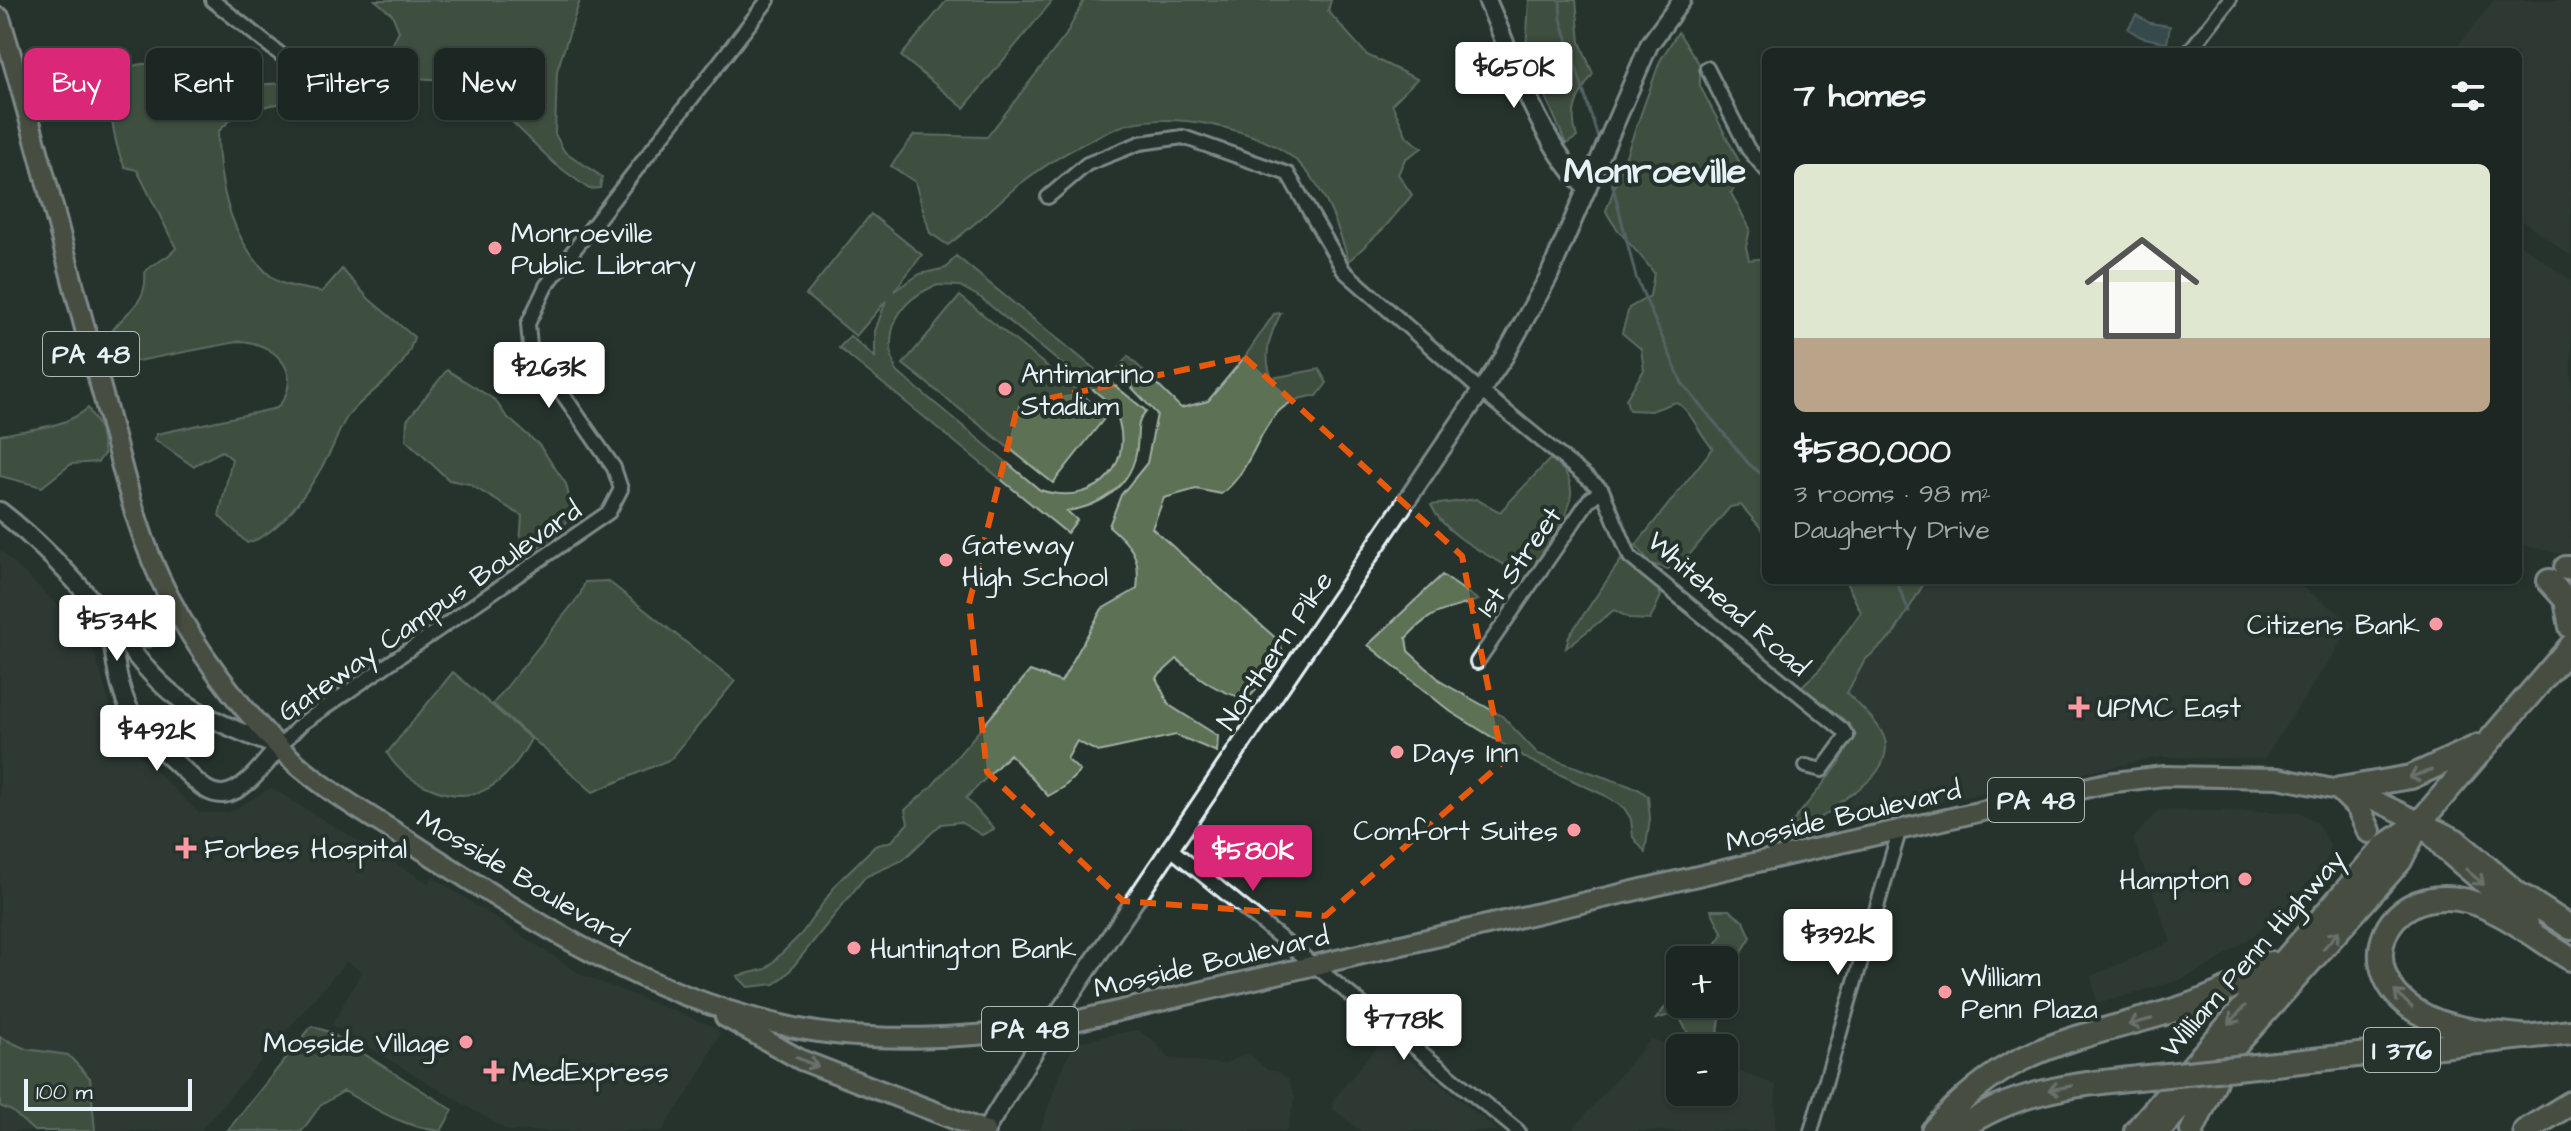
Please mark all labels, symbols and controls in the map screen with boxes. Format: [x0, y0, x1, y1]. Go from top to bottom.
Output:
pin: $650K [1458, 42, 1570, 110]
chip: Buy [24, 48, 130, 120]
chip: Rent [146, 48, 262, 120]
chip: Filters [278, 48, 418, 120]
chip: New [434, 48, 545, 120]
text: $650K [1473, 50, 1555, 86]
text: 7 homes [1794, 72, 1926, 120]
icon: filters [2446, 74, 2490, 118]
district label: Monroeville [1564, 146, 1746, 197]
place label: Monroeville Public Library [511, 214, 696, 287]
icon: home [2070, 216, 2214, 360]
marker: Monroeville Public Library [486, 239, 504, 257]
road number: PA 48 [43, 332, 139, 376]
pin: $263K [493, 342, 605, 410]
text: $263K [512, 350, 586, 386]
place label: Antimarino Stadium [1021, 355, 1154, 426]
marker: Antimarino Stadium [996, 380, 1014, 398]
text: $580,000 [1794, 428, 1951, 476]
text: 3 rooms · 98 m² [1794, 476, 1991, 512]
street label: Gateway Campus Boulevard [270, 491, 591, 733]
street label: 1st Street [1467, 498, 1572, 625]
text: Daugherty Drive [1794, 512, 1990, 548]
street label: Whitehead Road [1638, 522, 1818, 686]
place label: Gateway High School [962, 526, 1108, 598]
marker: Gateway High School [937, 551, 955, 569]
street label: Northern Pike [1208, 564, 1343, 738]
pin: $534K [61, 595, 173, 663]
text: $534K [77, 603, 157, 639]
place label: Citizens Bank [2247, 606, 2420, 645]
marker: Citizens Bank [2427, 615, 2445, 633]
place label: UPMC East [2097, 689, 2242, 728]
marker: UPMC East [2068, 696, 2090, 718]
pin: $492K [101, 705, 213, 773]
text: $492K [118, 713, 196, 749]
place label: Days Inn [1413, 734, 1518, 775]
marker: Days Inn [1388, 743, 1406, 761]
one-way arrow [2409, 768, 2433, 782]
street label: Mosside Boulevard [1722, 770, 1965, 862]
road number: PA 48 [1988, 778, 2084, 822]
street label: Mosside Boulevard [409, 800, 635, 957]
place label: Comfort Suites [1353, 812, 1558, 851]
marker: Comfort Suites [1565, 821, 1583, 839]
pin: $580K [1197, 825, 1309, 893]
place label: Forbes Hospital [204, 830, 407, 869]
text: $580K [1212, 833, 1294, 869]
marker: Forbes Hospital [175, 837, 197, 859]
street label: William Penn Highway [2152, 841, 2356, 1068]
place label: Hampton [2119, 861, 2229, 900]
one-way arrow [2464, 867, 2485, 885]
marker: Hampton [2236, 870, 2254, 888]
pin: $392K [1782, 909, 1894, 977]
street label: Mosside Boulevard [1090, 916, 1333, 1008]
text: $392K [1801, 917, 1875, 953]
place label: Huntington Bank [870, 930, 1077, 970]
one-way arrow [2322, 931, 2340, 951]
marker: Huntington Bank [845, 939, 863, 957]
map controls [1666, 946, 1738, 1106]
button: + [1666, 946, 1738, 1018]
place label: William Penn Plaza [1961, 958, 2098, 1029]
marker: William Penn Plaza [1936, 983, 1954, 1001]
one-way arrow [2393, 990, 2413, 1009]
pin: $778K [1348, 994, 1460, 1062]
text: $778K [1364, 1002, 1444, 1038]
one-way arrow [2228, 1004, 2246, 1025]
road number: PA 48 [982, 1007, 1078, 1051]
one-way arrow [2128, 1016, 2154, 1031]
place label: Mosside Village [264, 1024, 450, 1064]
road number: I 376 [2364, 1028, 2440, 1072]
marker: Mosside Village [457, 1033, 475, 1051]
button: − [1666, 1034, 1738, 1106]
place label: MedExpress [512, 1053, 669, 1092]
one-way arrow [794, 1055, 819, 1070]
marker: MedExpress [483, 1060, 505, 1082]
scale bar [24, 1075, 192, 1111]
text: 100 m [36, 1077, 93, 1108]
one-way arrow [2048, 1081, 2073, 1096]

